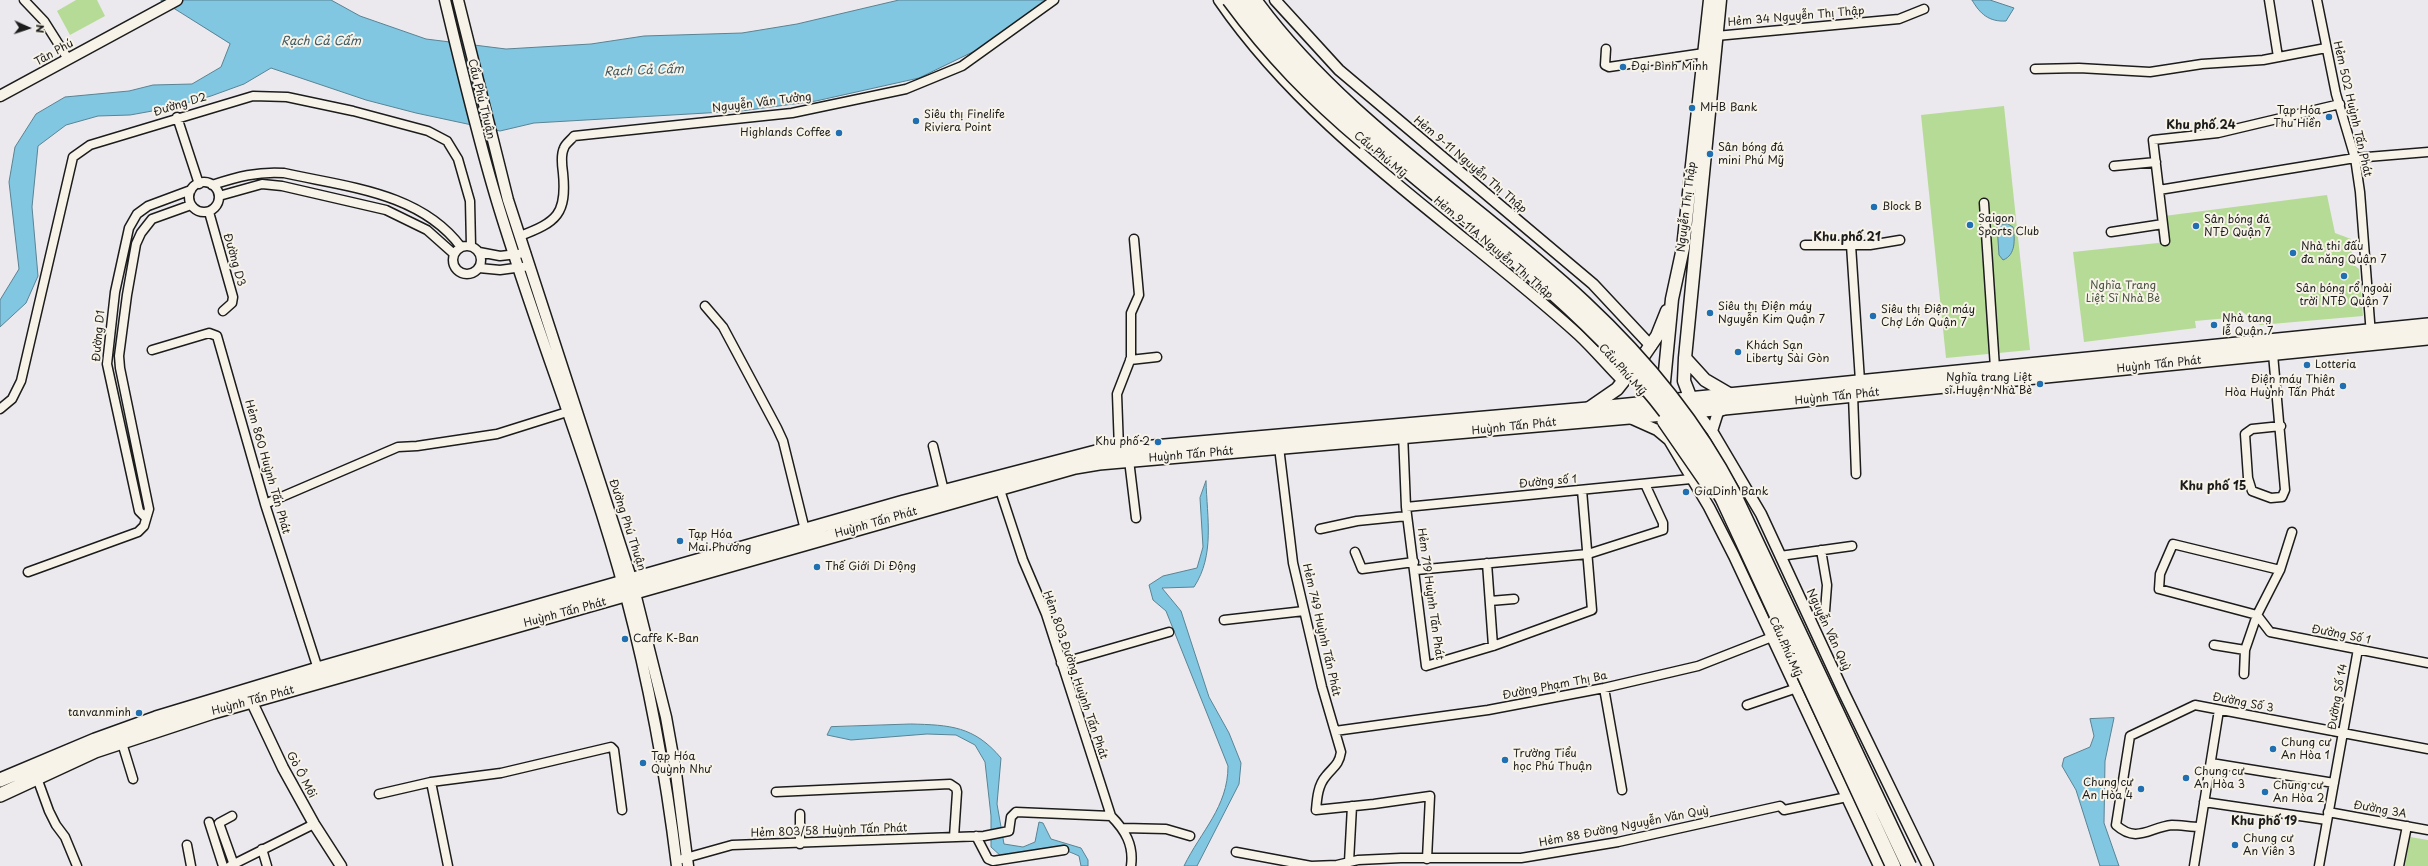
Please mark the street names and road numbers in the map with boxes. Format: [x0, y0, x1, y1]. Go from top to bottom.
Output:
street label: Hẻm 34 Nguyễn Thị Thập [1727, 4, 1865, 30]
street label: Tân Phú [32, 37, 76, 69]
street label: Hẻm 502 Huỳnh Tấn Phát [2330, 40, 2374, 178]
street label: Cầu Phú Thuận [465, 58, 497, 140]
street label: Nguyễn Văn Tưởng [712, 90, 812, 116]
street label: Đường D2 [152, 91, 208, 119]
street label: Hẻm 9-11 Nguyễn Thị Thập [1411, 114, 1529, 216]
street label: Cầu Phú Mỹ [1351, 129, 1409, 181]
street label: Nguyễn Thị Thập [1675, 161, 1699, 253]
street label: Hẻm 9-11A Nguyễn Thị Thập [1431, 194, 1555, 302]
street label: Đường D3 [220, 232, 248, 288]
street label: Đường D1 [90, 310, 108, 362]
street label: Cầu Phú Mỹ [1595, 342, 1649, 398]
street label: Huỳnh Tấn Phát [2116, 354, 2202, 376]
street label: Huỳnh Tấn Phát [1794, 386, 1880, 408]
street label: Hẻm 860 Huỳnh Tấn Phát [242, 398, 292, 536]
street label: Huỳnh Tấn Phát [1471, 416, 1557, 438]
street label: Huỳnh Tấn Phát [1148, 445, 1234, 465]
street label: Đường số 1 [1518, 473, 1578, 491]
street label: Đường Phú Thuận [606, 477, 648, 573]
street label: Huỳnh Tấn Phát [833, 505, 919, 541]
street label: Hẻm 719 Huỳnh Tấn Phát [1414, 527, 1446, 661]
street label: Hẻm 749 Huỳnh Tấn Phát [1299, 562, 1343, 698]
street label: Nguyễn Văn Quỳ [1803, 587, 1853, 673]
street label: Hẻm 803 Đường Huỳnh Tấn Phát [1040, 589, 1110, 761]
street label: Huỳnh Tấn Phát [522, 596, 608, 630]
street label: Cầu Phú Mỹ [1766, 615, 1804, 679]
street label: Đường Số 1 [2310, 623, 2372, 647]
street label: Đường Số 14 [2326, 663, 2350, 731]
street label: Đường Phạm Thị Ba [1502, 669, 1608, 703]
street label: Huỳnh Tấn Phát [210, 684, 296, 718]
street label: Đường Số 3 [2211, 691, 2275, 715]
street label: Gò Ô Môi [283, 749, 319, 801]
street label: Đường 3A [2352, 799, 2408, 821]
street label: Hẻm 88 Đường Nguyễn Văn Quỳ [1538, 804, 1710, 850]
street label: Hẻm 803/58 Huỳnh Tấn Phát [750, 822, 908, 840]

